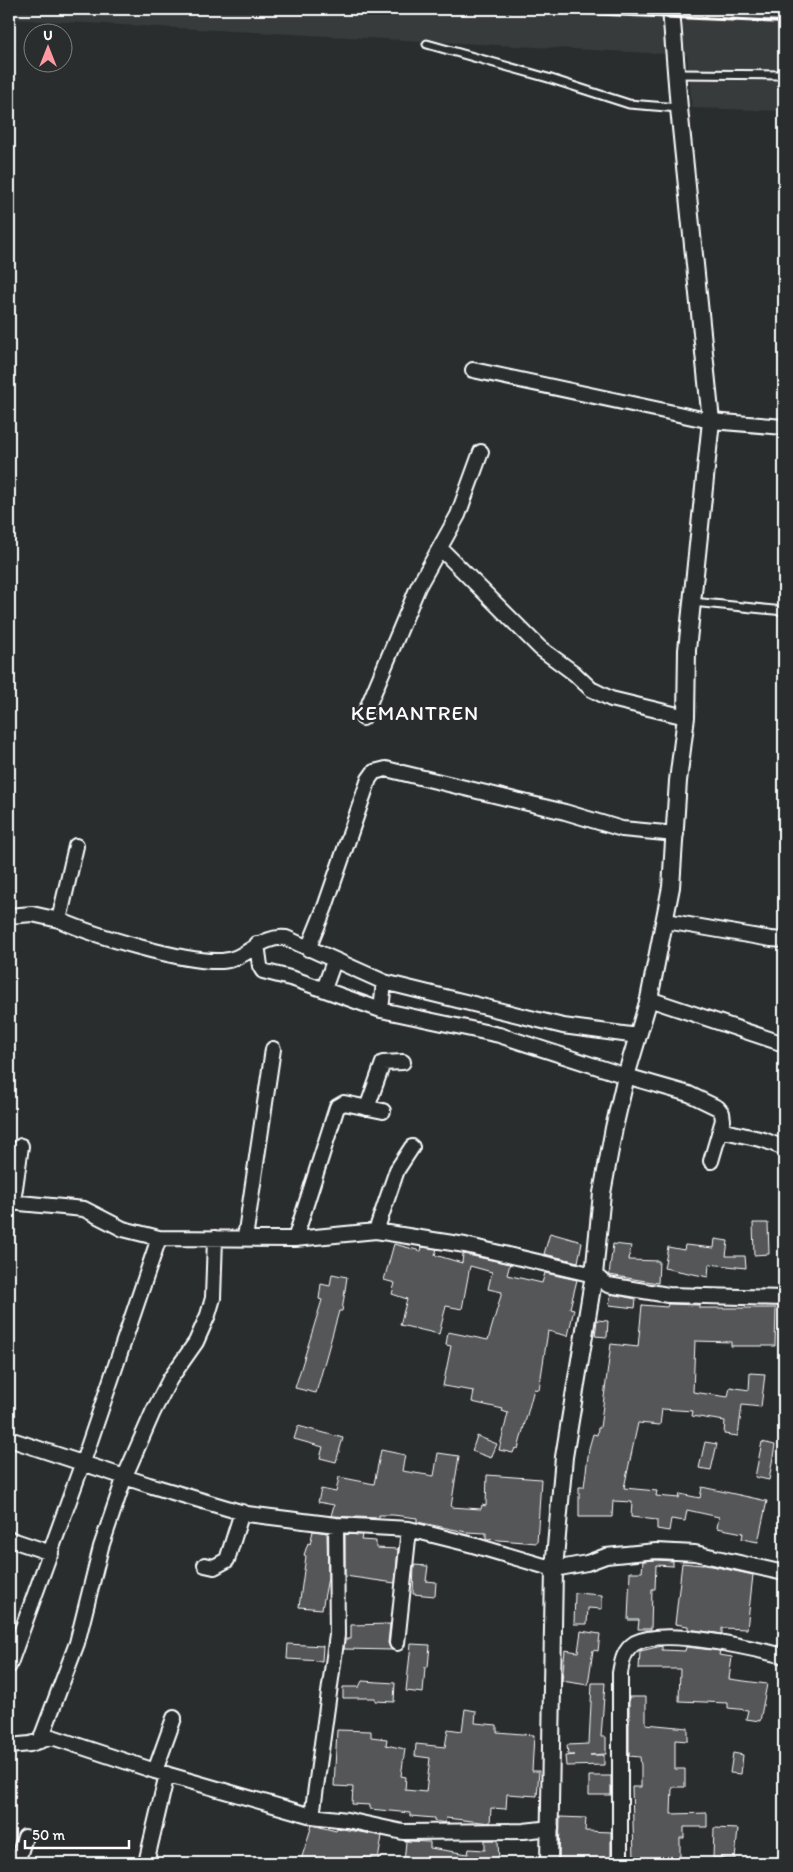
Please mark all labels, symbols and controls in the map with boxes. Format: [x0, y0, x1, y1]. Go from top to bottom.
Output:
north arrow [22, 22, 72, 72]
text: U [43, 27, 53, 44]
district label: KEMANTREN [351, 700, 479, 725]
scale bar [25, 1817, 129, 1849]
text: 50 m [32, 1826, 65, 1844]

